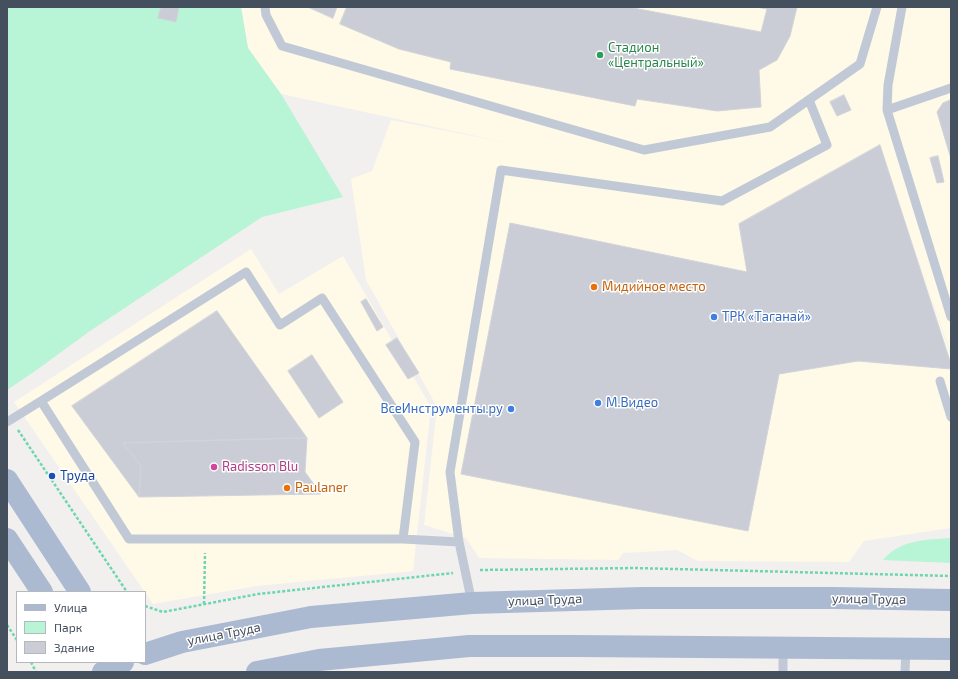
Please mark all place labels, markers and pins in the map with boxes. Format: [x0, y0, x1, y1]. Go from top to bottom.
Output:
place label: Стадион «Центральный» [608, 40, 704, 71]
marker: Стадион «Центральный» [595, 50, 605, 60]
place label: Мидийное место [602, 279, 706, 295]
marker: Мидийное место [589, 282, 599, 292]
place label: ТРК «Таганай» [722, 309, 811, 325]
marker: ТРК «Таганай» [709, 312, 719, 322]
place label: М.Видео [606, 395, 658, 411]
marker: М.Видео [593, 398, 603, 408]
place label: ВсеИнструменты.ру [380, 401, 503, 417]
marker: ВсеИнструменты.ру [506, 404, 516, 414]
place label: Radisson Blu [222, 459, 298, 475]
marker: Radisson Blu [209, 462, 219, 472]
place label: Труда [60, 468, 95, 484]
marker: Труда [47, 471, 57, 481]
place label: Paulaner [295, 480, 348, 496]
marker: Paulaner [282, 483, 292, 493]

